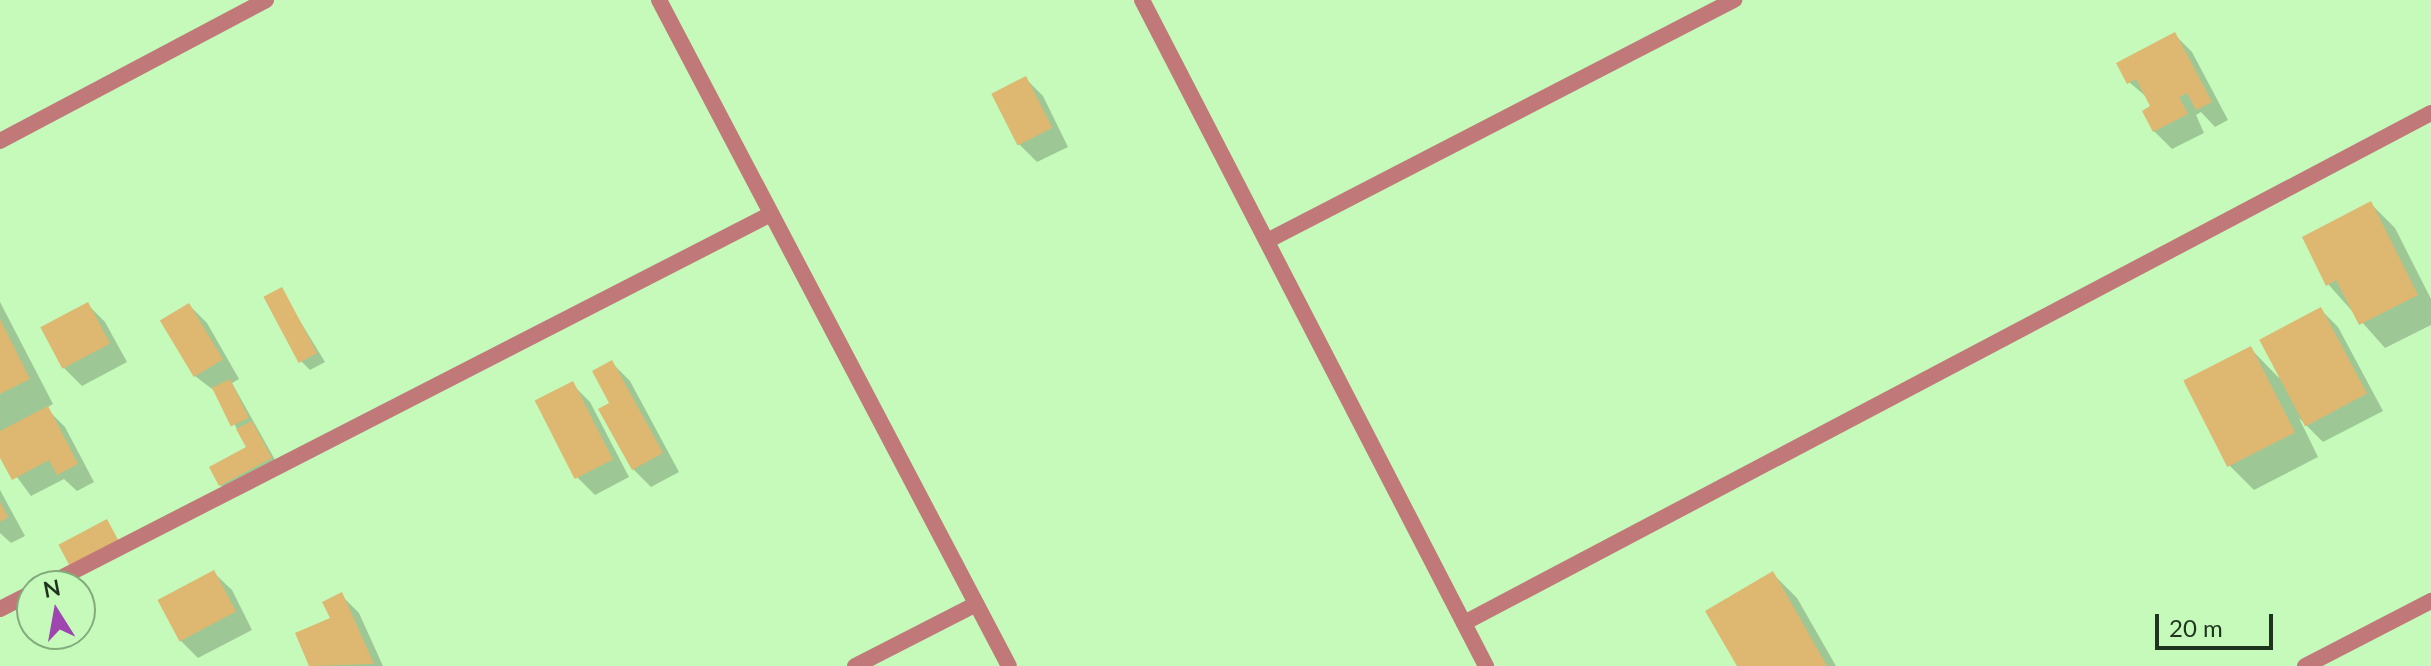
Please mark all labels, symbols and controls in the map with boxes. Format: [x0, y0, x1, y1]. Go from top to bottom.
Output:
north arrow [16, 570, 96, 650]
text: N [41, 573, 63, 603]
scale bar [2159, 598, 2277, 648]
text: 20 m [2169, 613, 2223, 642]

